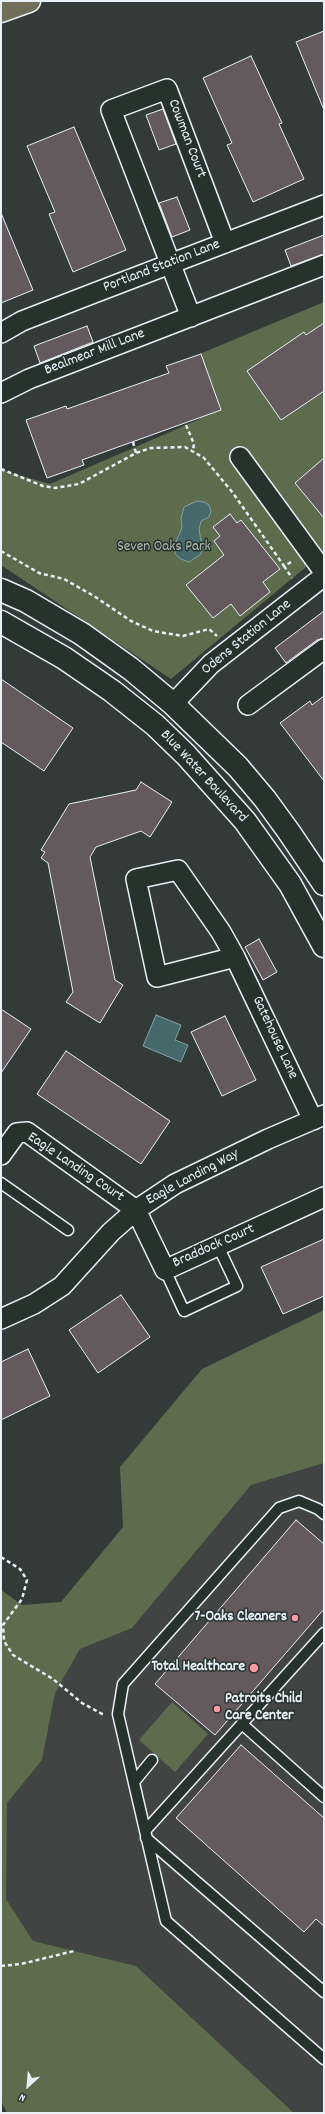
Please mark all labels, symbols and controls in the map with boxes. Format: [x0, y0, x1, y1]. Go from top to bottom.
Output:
street label: Cowman Court [163, 97, 209, 181]
street label: Portland Station Lane [101, 236, 223, 298]
street label: Bealmear Mill Lane [42, 326, 148, 380]
park label: Seven Oaks Park [117, 539, 211, 557]
street label: Odens Station Lane [199, 596, 295, 680]
street label: Blue Water Boulevard [155, 727, 251, 827]
street label: Gatehouse Lane [247, 994, 301, 1082]
street label: Eagle Landing Court [23, 1129, 127, 1207]
street label: Eagle Landing Way [143, 1146, 243, 1210]
street label: Braddock Court [170, 1221, 258, 1273]
place label: 7-Oaks Cleaners [195, 1609, 287, 1627]
marker: 7-Oaks Cleaners [290, 1613, 300, 1623]
place label: Total Healthcare [152, 1659, 245, 1677]
marker: Total Healthcare [248, 1662, 260, 1674]
place label: Patroits Child Care Center [225, 1691, 302, 1726]
marker: Patroits Child Care Center [212, 1704, 222, 1714]
north arrow [8, 2066, 48, 2106]
text: N [17, 2088, 29, 2105]

